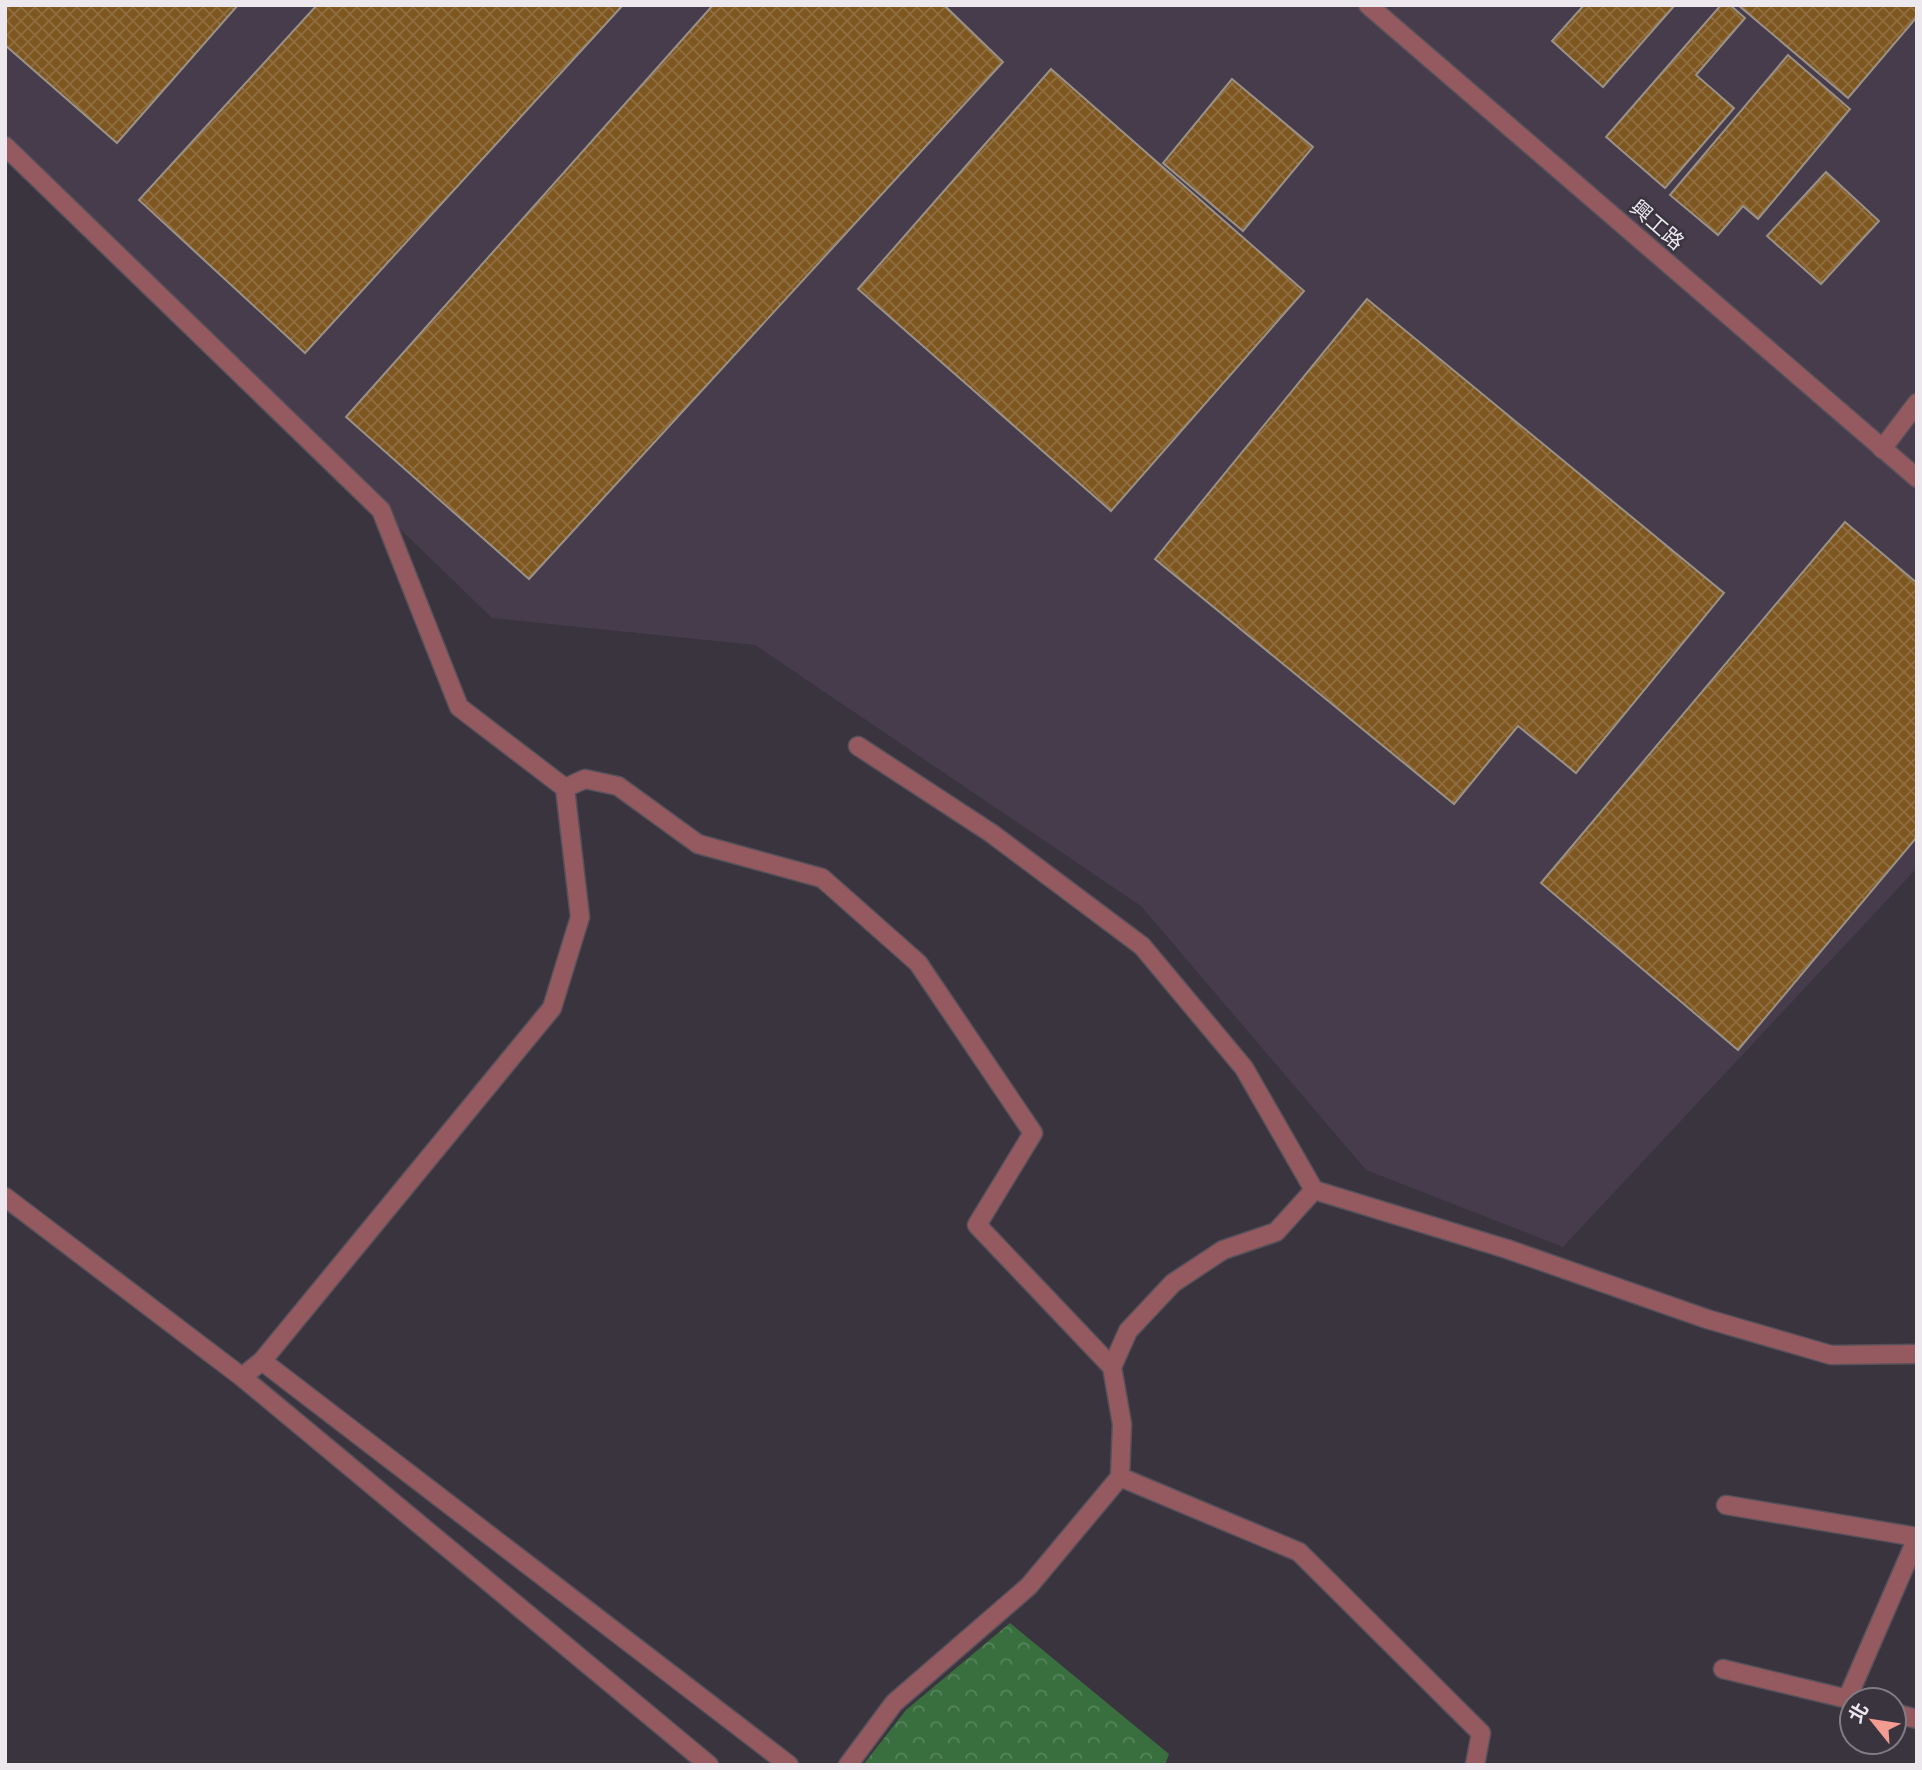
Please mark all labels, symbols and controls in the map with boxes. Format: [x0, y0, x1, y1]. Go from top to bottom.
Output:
street label: 興工路 [1625, 192, 1692, 255]
north arrow [1838, 1686, 1908, 1756]
text: 北 [1841, 1697, 1873, 1727]

